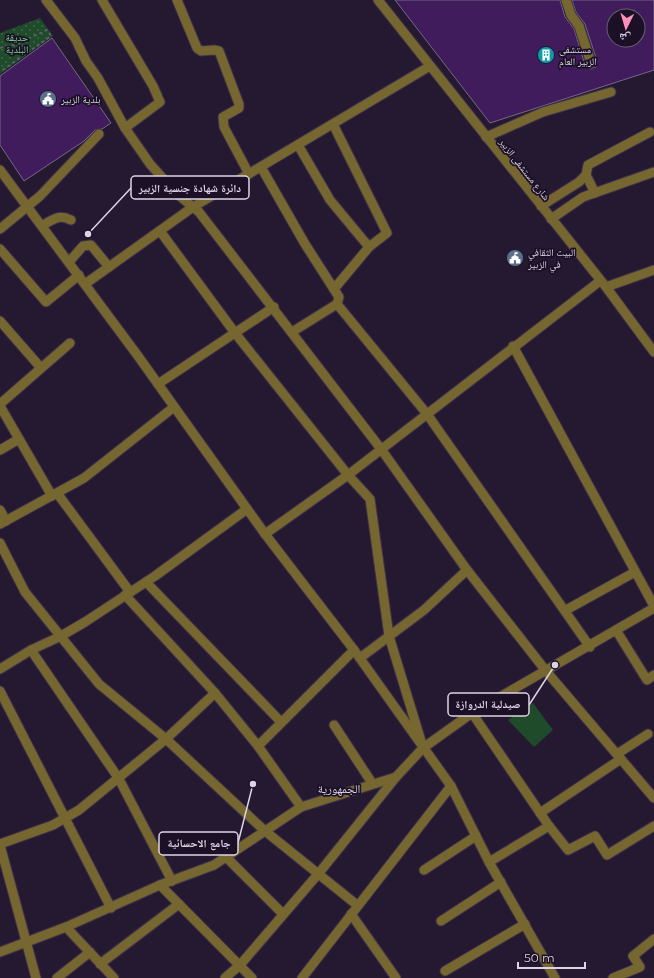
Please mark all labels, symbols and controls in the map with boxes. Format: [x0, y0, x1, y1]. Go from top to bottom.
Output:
north arrow [606, 8, 646, 48]
text: ش [618, 29, 632, 45]
park label: حديقة البلدية [6, 31, 29, 56]
place label: مستشفى الزبير العام [559, 43, 597, 69]
building icon: مستشفى الزبير العام [536, 45, 556, 65]
public building icon: بلدية الزبير [38, 89, 58, 109]
place label: بلدية الزبير [60, 93, 101, 106]
street label: شارع مستشفى الزبير [496, 135, 553, 203]
callout: دائرة شهادة جنسية الزبير [131, 176, 249, 199]
text: دائرة شهادة جنسية الزبير [138, 181, 241, 195]
place label: البيت الثقافي في الزبير [527, 246, 575, 273]
public building icon: البيت الثقافي في الزبير [505, 248, 525, 268]
callout: صيدلية الدروازة [448, 693, 529, 716]
text: صيدلية الدروازة [455, 697, 521, 711]
district label: الجمهورية [318, 781, 360, 796]
callout: جامع الاحسائية [159, 832, 238, 855]
text: جامع الاحسائية [167, 836, 231, 851]
scale bar [518, 944, 585, 970]
text: 50 m [524, 950, 555, 965]

